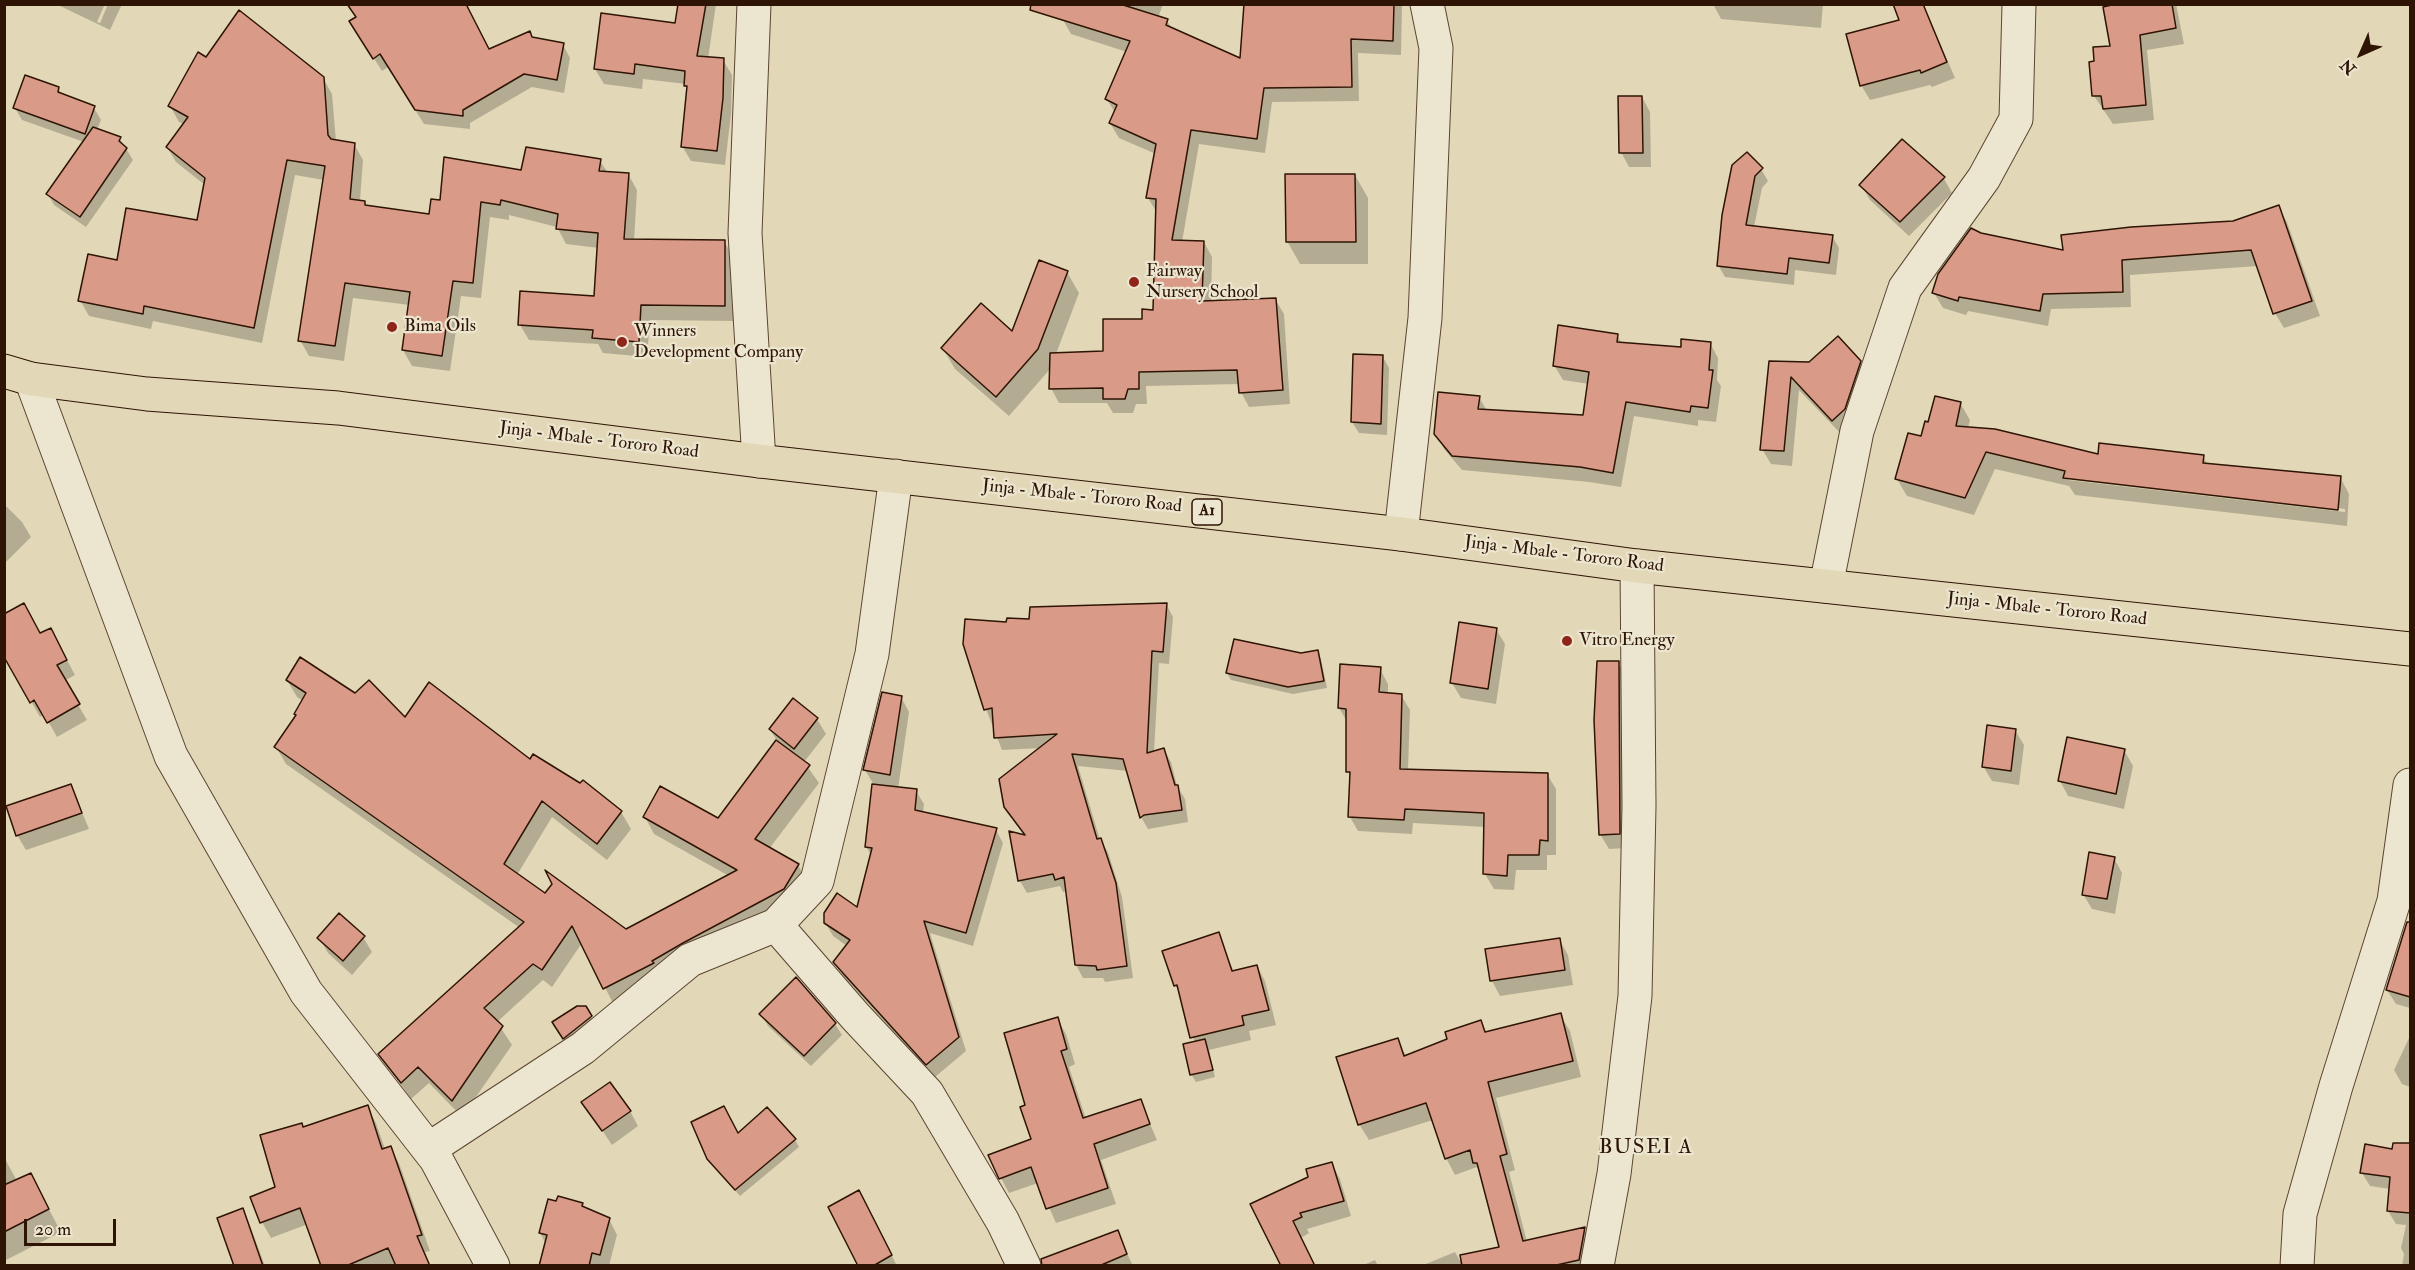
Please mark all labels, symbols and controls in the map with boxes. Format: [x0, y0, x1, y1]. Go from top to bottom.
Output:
north arrow [2331, 24, 2391, 84]
text: N [2336, 55, 2360, 79]
place label: Fairway Nursery School [1146, 261, 1258, 304]
marker: Fairway Nursery School [1127, 275, 1141, 289]
place label: Bima Oils [404, 316, 476, 338]
marker: Bima Oils [385, 320, 399, 334]
place label: Winners Development Company [634, 321, 803, 364]
marker: Winners Development Company [615, 335, 629, 349]
street label: Jinja - Mbale - Tororo Road [498, 418, 700, 464]
street label: Jinja - Mbale - Tororo Road [981, 476, 1183, 518]
road number: A1 [1192, 499, 1222, 525]
street label: Jinja - Mbale - Tororo Road [1463, 532, 1665, 578]
street label: Jinja - Mbale - Tororo Road [1946, 589, 2148, 631]
place label: Vitro Energy [1579, 630, 1675, 652]
marker: Vitro Energy [1560, 634, 1574, 648]
district label: BUSEI A [1599, 1135, 1693, 1161]
scale bar [27, 1207, 118, 1245]
text: 20 m [35, 1218, 71, 1241]

